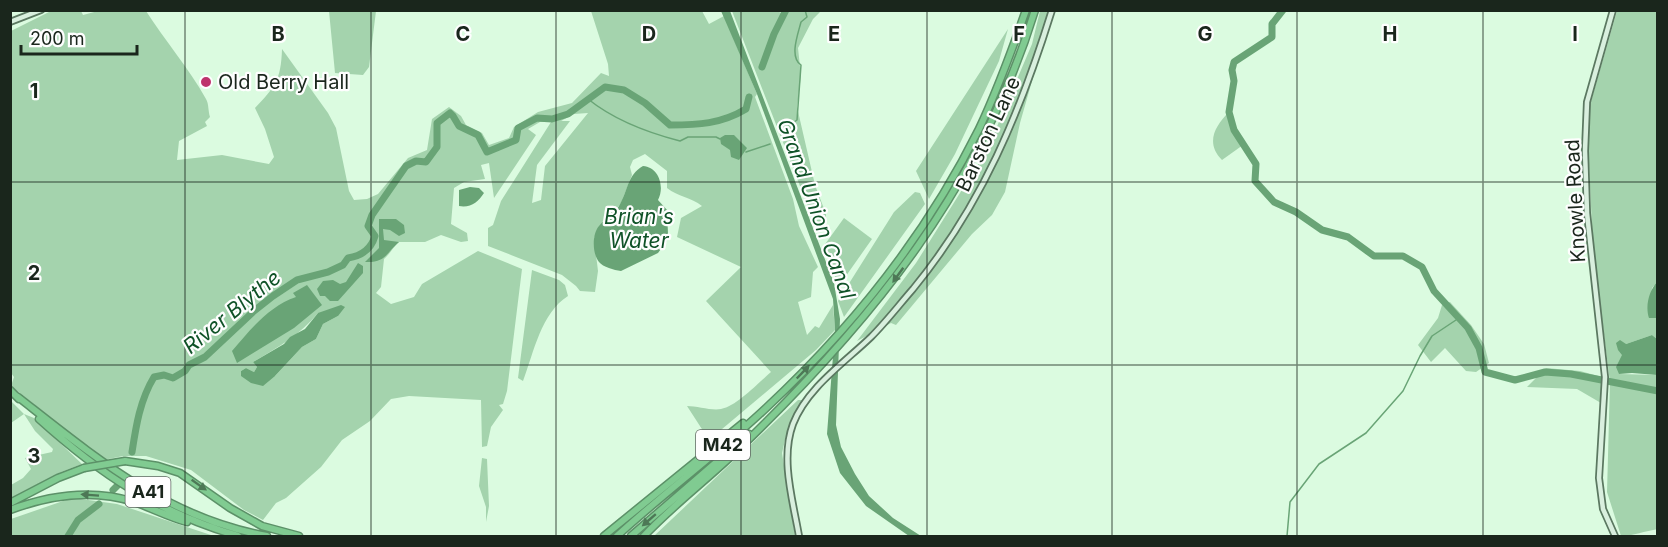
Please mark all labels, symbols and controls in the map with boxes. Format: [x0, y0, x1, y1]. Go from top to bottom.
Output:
scale bar [21, 18, 136, 56]
text: B [271, 22, 285, 46]
text: C [456, 22, 470, 46]
text: D [642, 22, 656, 46]
text: E [828, 22, 840, 46]
text: F [1013, 22, 1025, 46]
text: G [1197, 22, 1213, 46]
text: H [1383, 22, 1397, 46]
text: I [1572, 22, 1578, 46]
text: 200 m [30, 28, 85, 49]
place label: Old Berry Hall [218, 70, 349, 94]
street label: Barston Lane [951, 73, 1025, 195]
marker: Old Berry Hall [199, 75, 213, 89]
text: 1 [30, 79, 38, 103]
water label: Grand Union Canal [772, 115, 861, 303]
street label: Knowle Road [1560, 139, 1590, 263]
water label: Brian's Water [604, 204, 674, 253]
text: 2 [28, 261, 40, 285]
water label: River Blythe [178, 265, 286, 359]
one-way arrow [892, 267, 904, 283]
one-way arrow [795, 366, 809, 380]
road number: M42 [696, 430, 750, 460]
text: 3 [28, 444, 40, 468]
road number: A41 [126, 477, 170, 507]
one-way arrow [191, 479, 207, 491]
one-way arrow [80, 491, 99, 500]
one-way arrow [641, 513, 656, 527]

